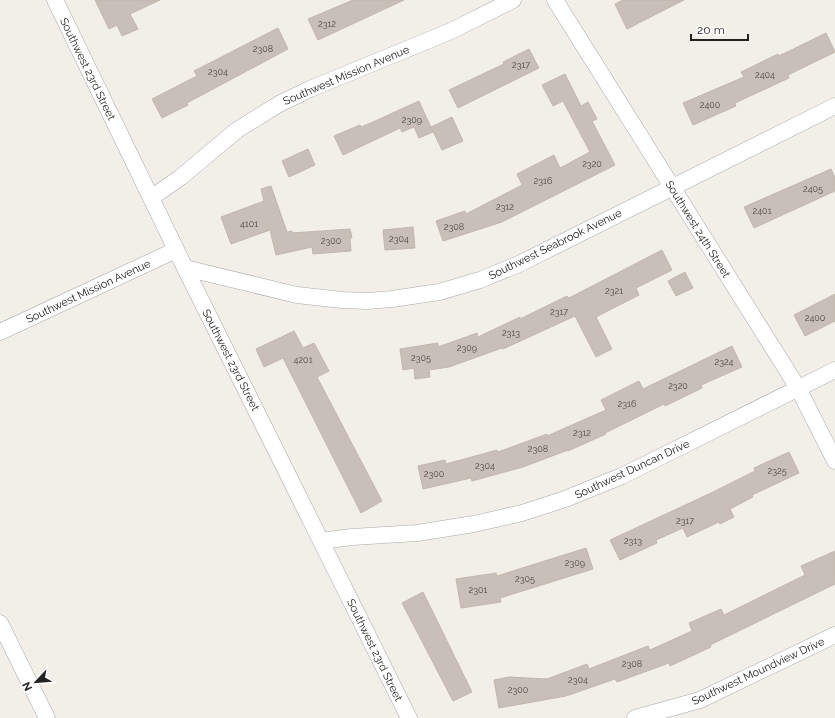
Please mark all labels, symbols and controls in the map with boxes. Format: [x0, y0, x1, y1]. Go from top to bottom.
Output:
street label: Southwest 23rd Street [57, 16, 118, 123]
scale bar [691, 16, 748, 42]
house number: 2312 [318, 19, 336, 29]
text: 20 m [697, 23, 725, 37]
street label: Southwest Mission Avenue [281, 43, 412, 108]
house number: 2308 [253, 44, 273, 54]
house number: 2317 [512, 60, 530, 70]
house number: 2304 [208, 67, 228, 77]
house number: 2404 [755, 70, 775, 80]
house number: 2400 [700, 100, 721, 110]
house number: 2309 [402, 115, 422, 125]
house number: 2320 [582, 159, 602, 169]
house number: 2316 [534, 176, 553, 186]
street label: Southwest 24th Street [662, 178, 733, 280]
house number: 2405 [803, 184, 823, 194]
house number: 2312 [496, 202, 514, 212]
street label: Southwest Seabrook Avenue [487, 206, 624, 282]
house number: 2401 [753, 206, 772, 216]
house number: 4101 [240, 219, 258, 229]
house number: 2308 [444, 222, 464, 232]
house number: 2304 [389, 234, 409, 244]
house number: 2300 [321, 236, 342, 246]
street label: Southwest Mission Avenue [24, 257, 153, 326]
house number: 2321 [605, 286, 623, 296]
street label: Southwest 23rd Street [199, 307, 262, 413]
house number: 2317 [550, 307, 568, 317]
house number: 2400 [805, 313, 826, 323]
house number: 2313 [502, 328, 520, 338]
house number: 2309 [457, 343, 477, 353]
house number: 2305 [411, 353, 431, 363]
house number: 4201 [294, 355, 313, 365]
house number: 2324 [714, 357, 734, 367]
house number: 2320 [668, 381, 688, 391]
house number: 2316 [618, 399, 637, 409]
house number: 2312 [573, 428, 591, 438]
street label: Southwest Duncan Drive [573, 437, 692, 502]
house number: 2308 [528, 444, 548, 454]
house number: 2304 [475, 461, 495, 471]
house number: 2325 [767, 466, 787, 476]
house number: 2300 [424, 469, 445, 479]
house number: 2317 [676, 516, 694, 526]
house number: 2313 [624, 536, 642, 546]
house number: 2309 [565, 558, 585, 568]
house number: 2305 [515, 574, 535, 584]
house number: 2301 [469, 585, 488, 595]
street label: Southwest 23rd Street [344, 597, 405, 704]
street label: Southwest Moundview Drive [690, 635, 827, 708]
house number: 2308 [622, 659, 642, 669]
north arrow [16, 662, 56, 702]
house number: 2304 [568, 675, 588, 685]
text: N [20, 680, 35, 693]
house number: 2300 [508, 685, 529, 695]

